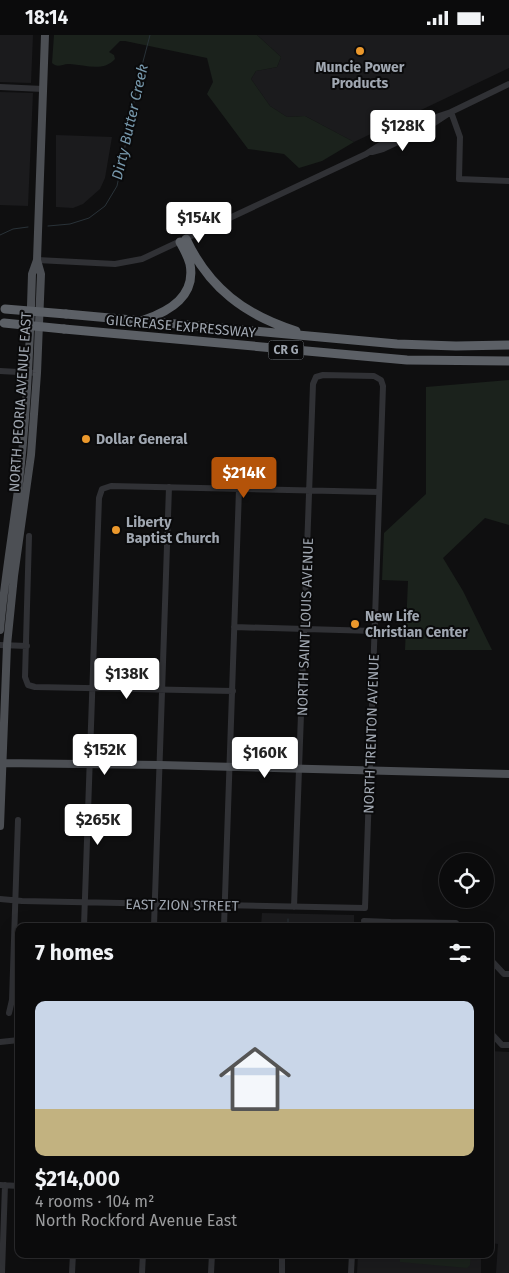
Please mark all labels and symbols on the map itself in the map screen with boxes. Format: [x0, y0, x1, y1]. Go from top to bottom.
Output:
marker: Muncie Power Products [354, 45, 366, 57]
place label: Muncie Power Products [316, 59, 405, 92]
water label: Dirty Butter Creek [108, 62, 152, 182]
pin: $128K [368, 109, 438, 152]
pin: $154K [164, 201, 234, 244]
street label: NORTH PEORIA AVENUE EAST [6, 311, 35, 493]
street label: GILCREASE EXPRESSWAY [105, 311, 257, 342]
road number: CR G [268, 341, 304, 359]
place label: Dollar General [96, 431, 188, 448]
marker: Dollar General [80, 433, 92, 445]
pin: $214K [209, 457, 279, 499]
place label: Liberty Baptist Church [126, 514, 219, 547]
marker: Liberty Baptist Church [110, 524, 122, 536]
street label: NORTH SAINT LOUIS AVENUE [294, 538, 317, 716]
place label: New Life Christian Center [365, 608, 468, 641]
marker: New Life Christian Center [349, 618, 361, 630]
street label: NORTH TRENTON AVENUE [360, 654, 383, 814]
pin: $138K [92, 657, 162, 700]
pin: $152K [70, 733, 140, 776]
pin: $160K [230, 737, 300, 779]
pin: $265K [63, 803, 133, 846]
street label: EAST ZION STREET [125, 896, 240, 915]

